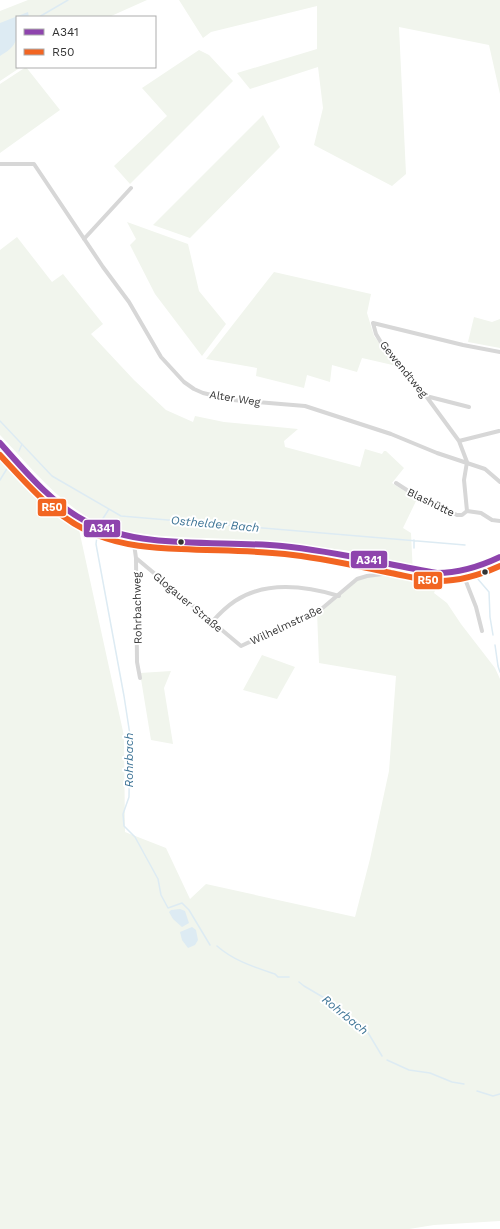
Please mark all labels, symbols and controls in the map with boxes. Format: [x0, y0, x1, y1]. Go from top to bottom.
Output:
legend [16, 16, 156, 68]
text: A341 [52, 25, 79, 39]
text: R50 [52, 45, 74, 59]
street label: Gewendtweg [377, 338, 430, 400]
street label: Alter Weg [208, 388, 262, 409]
street label: Blashütte [405, 485, 457, 519]
line badge: R50 [37, 498, 67, 517]
text: R50 [41, 501, 63, 514]
water label: Osthelder Bach [170, 513, 260, 535]
line badge: A341 [83, 519, 121, 538]
text: A341 [89, 522, 115, 535]
unlabelled marker [176, 537, 186, 547]
line badge: A341 [350, 550, 388, 569]
text: A341 [356, 554, 382, 567]
unlabelled marker [480, 567, 490, 577]
street label: Glogauer Straße [150, 570, 225, 635]
line badge: R50 [413, 571, 443, 590]
street label: Rohrbachweg [130, 572, 145, 644]
text: R50 [417, 574, 439, 587]
street label: Wilhelmstraße [248, 603, 324, 648]
water label: Rohrbach [122, 733, 136, 787]
water label: Rohrbach [319, 992, 371, 1038]

